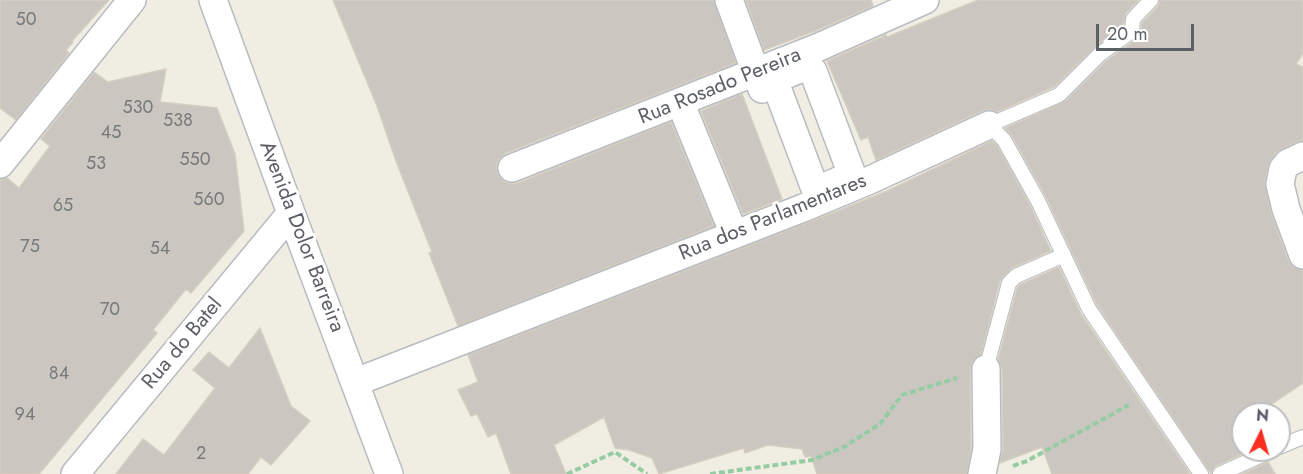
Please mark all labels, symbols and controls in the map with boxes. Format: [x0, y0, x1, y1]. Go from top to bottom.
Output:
house number: 50 [16, 10, 36, 32]
scale bar [1099, 12, 1196, 50]
text: 20 m [1107, 21, 1147, 47]
street label: Rua Rosado Pereira [635, 43, 805, 131]
house number: 530 [123, 98, 153, 120]
house number: 538 [163, 111, 193, 133]
house number: 45 [101, 123, 121, 145]
street label: Avenida Dolor Barreira [253, 138, 349, 336]
house number: 550 [179, 150, 211, 172]
house number: 53 [86, 154, 106, 176]
street label: Rua dos Parlamentares [676, 169, 870, 267]
house number: 560 [193, 190, 225, 212]
house number: 65 [53, 196, 73, 218]
house number: 75 [20, 237, 40, 259]
house number: 54 [150, 239, 170, 261]
street label: Rua do Batel [138, 293, 228, 395]
house number: 70 [100, 300, 120, 322]
house number: 84 [49, 364, 69, 386]
north arrow [1231, 402, 1291, 462]
text: N [1255, 404, 1270, 428]
house number: 94 [15, 405, 35, 427]
house number: 2 [196, 444, 206, 466]

